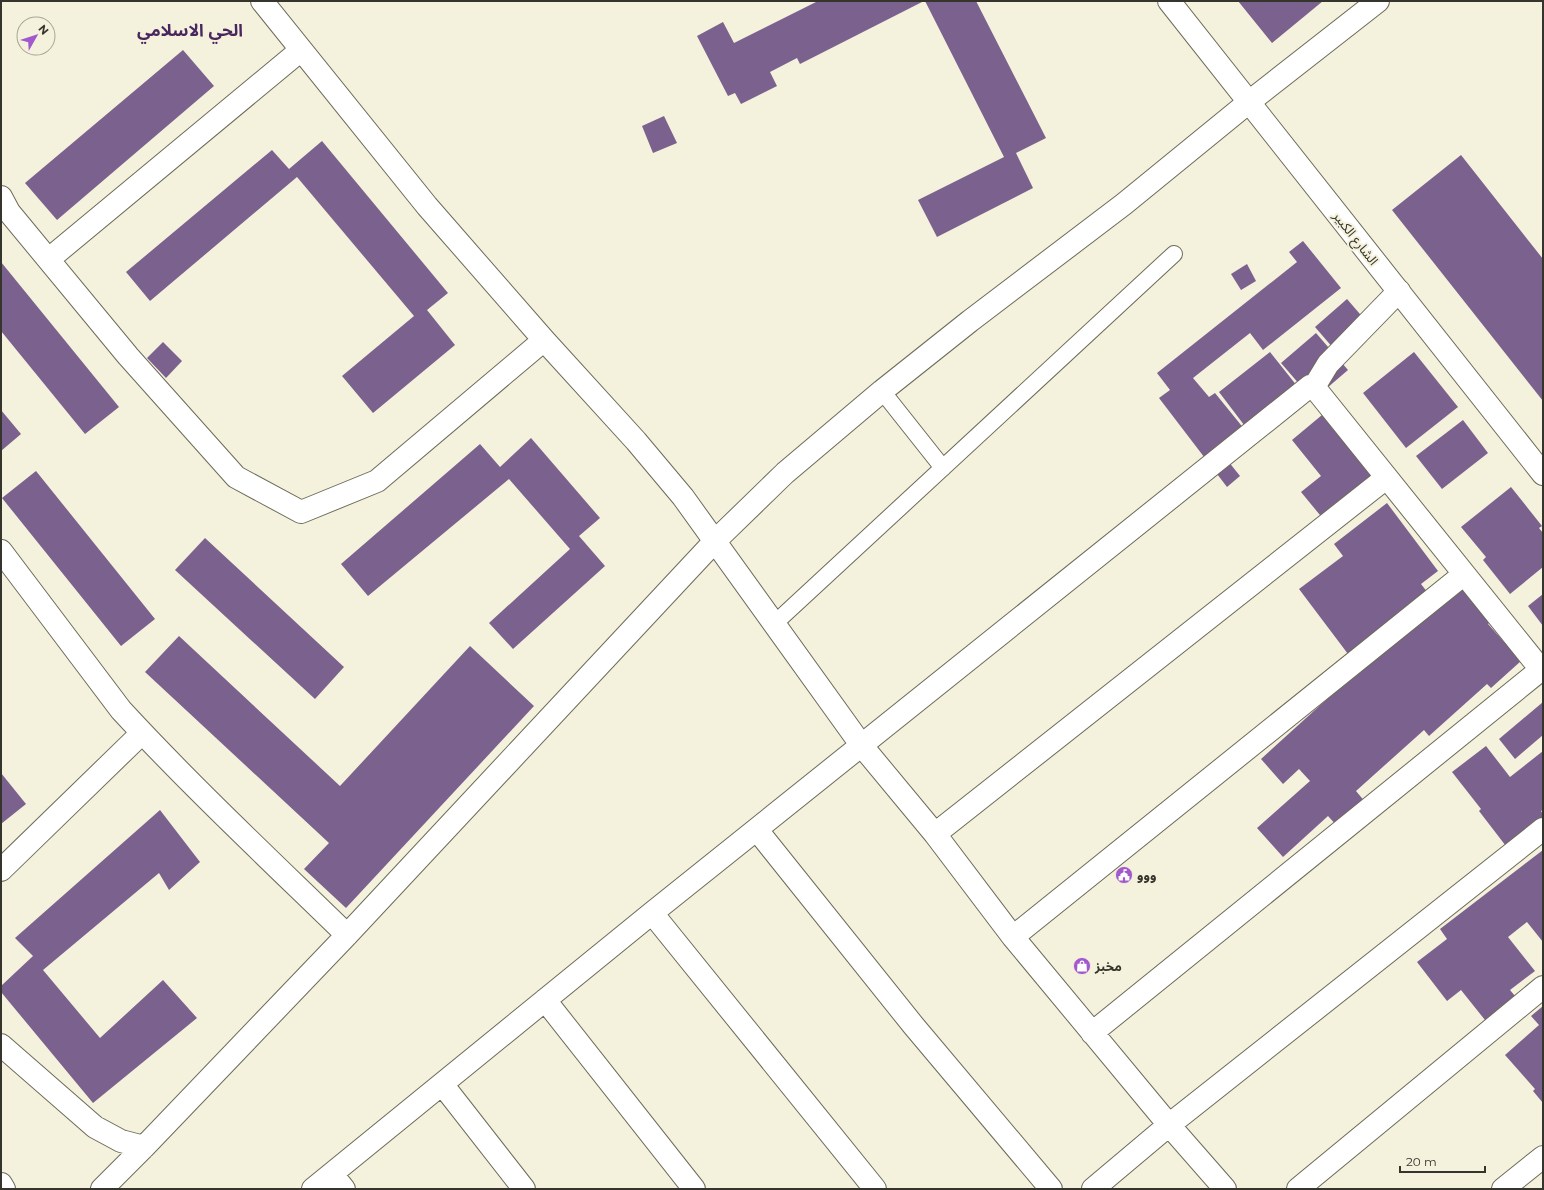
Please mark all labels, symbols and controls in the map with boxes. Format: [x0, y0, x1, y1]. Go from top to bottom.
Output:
north arrow [16, 16, 56, 56]
district label: الحي الاسلامي [137, 20, 243, 44]
text: N [36, 22, 52, 38]
street label: الشارع الكبير [1327, 207, 1382, 270]
public building icon: ووو [1114, 865, 1134, 885]
place label: ووو [1137, 867, 1156, 883]
shop icon: مخبز [1072, 956, 1092, 976]
place label: مخبز [1094, 958, 1122, 974]
scale bar [1400, 1148, 1485, 1174]
text: 20 m [1406, 1154, 1437, 1169]

